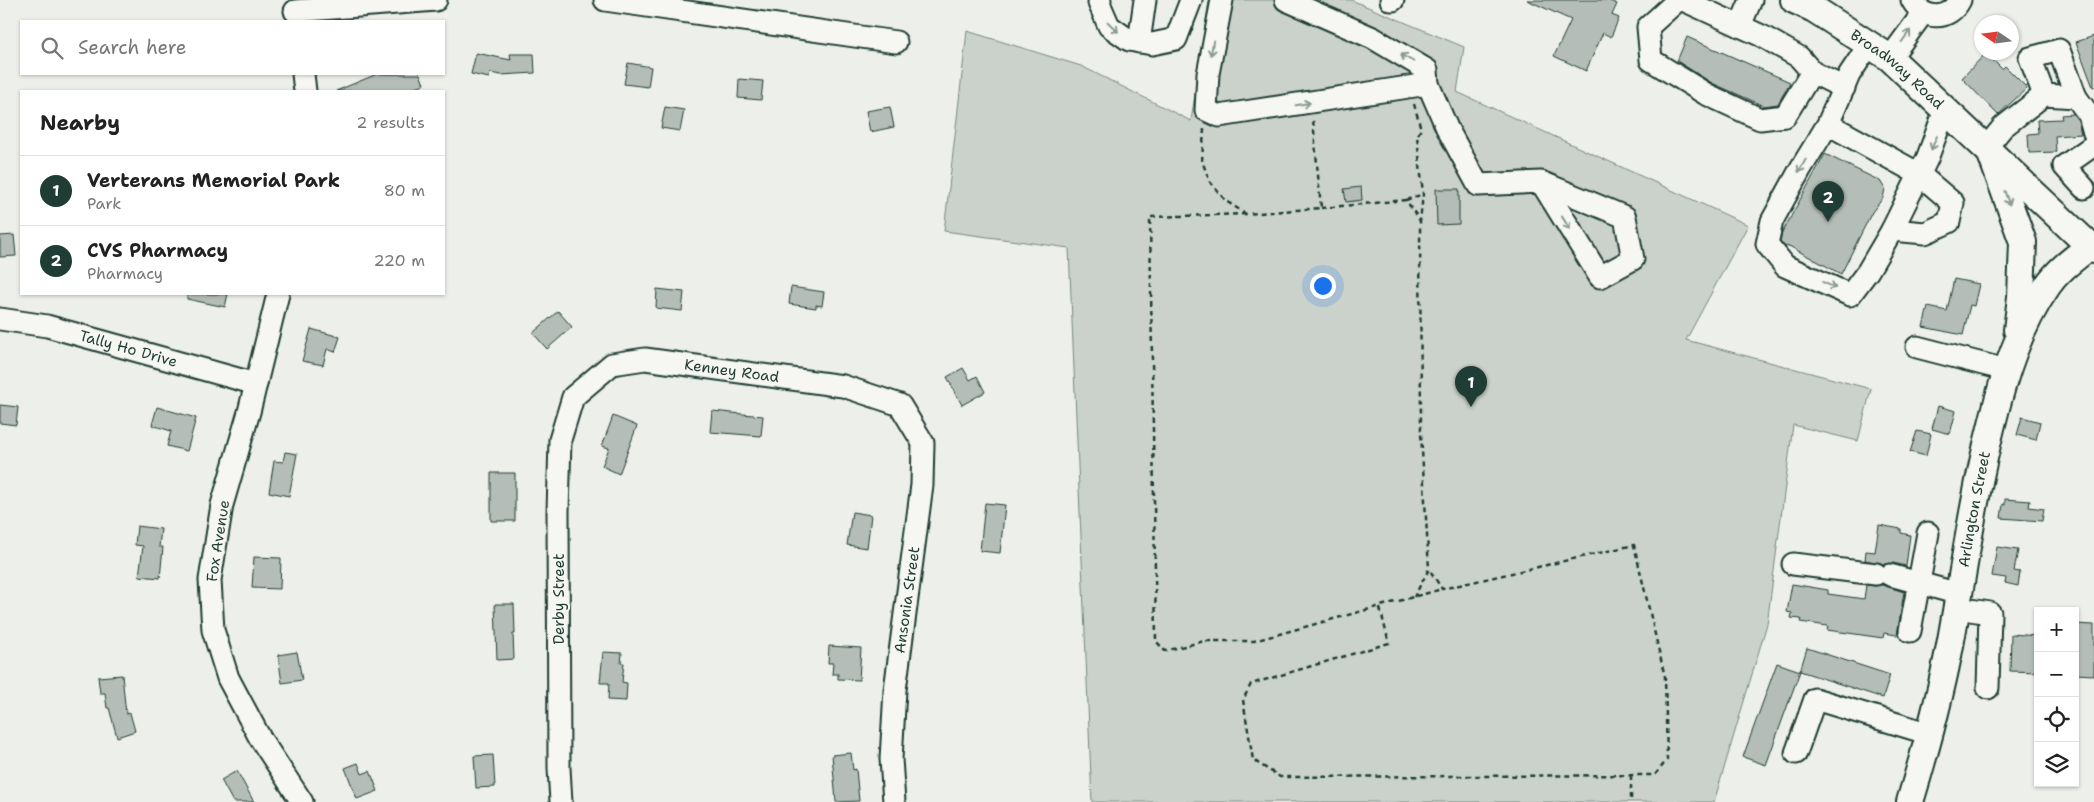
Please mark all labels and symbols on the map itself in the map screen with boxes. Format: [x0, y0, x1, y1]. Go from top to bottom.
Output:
north arrow [1974, 15, 2019, 60]
one-way arrow [1107, 21, 1119, 33]
street label: Broadway Road [1846, 25, 1949, 114]
one-way arrow [1901, 29, 1911, 43]
one-way arrow [1207, 40, 1217, 56]
one-way arrow [1401, 53, 1415, 63]
one-way arrow [1295, 99, 1311, 109]
one-way arrow [1928, 135, 1938, 150]
one-way arrow [1797, 158, 1807, 173]
pin: 2 [1812, 181, 1844, 222]
one-way arrow [2003, 189, 2012, 205]
one-way arrow [1562, 216, 1572, 230]
your location [1310, 273, 1336, 299]
one-way arrow [1821, 281, 1836, 291]
street label: Tally Ho Drive [77, 325, 180, 372]
street label: Kenney Road [683, 354, 781, 387]
pin: 1 [1455, 366, 1487, 407]
street label: Arlington Street [1954, 449, 1995, 569]
street label: Fox Avenue [202, 499, 234, 583]
street label: Ansonia Street [890, 545, 924, 655]
street label: Derby Street [549, 553, 569, 645]

